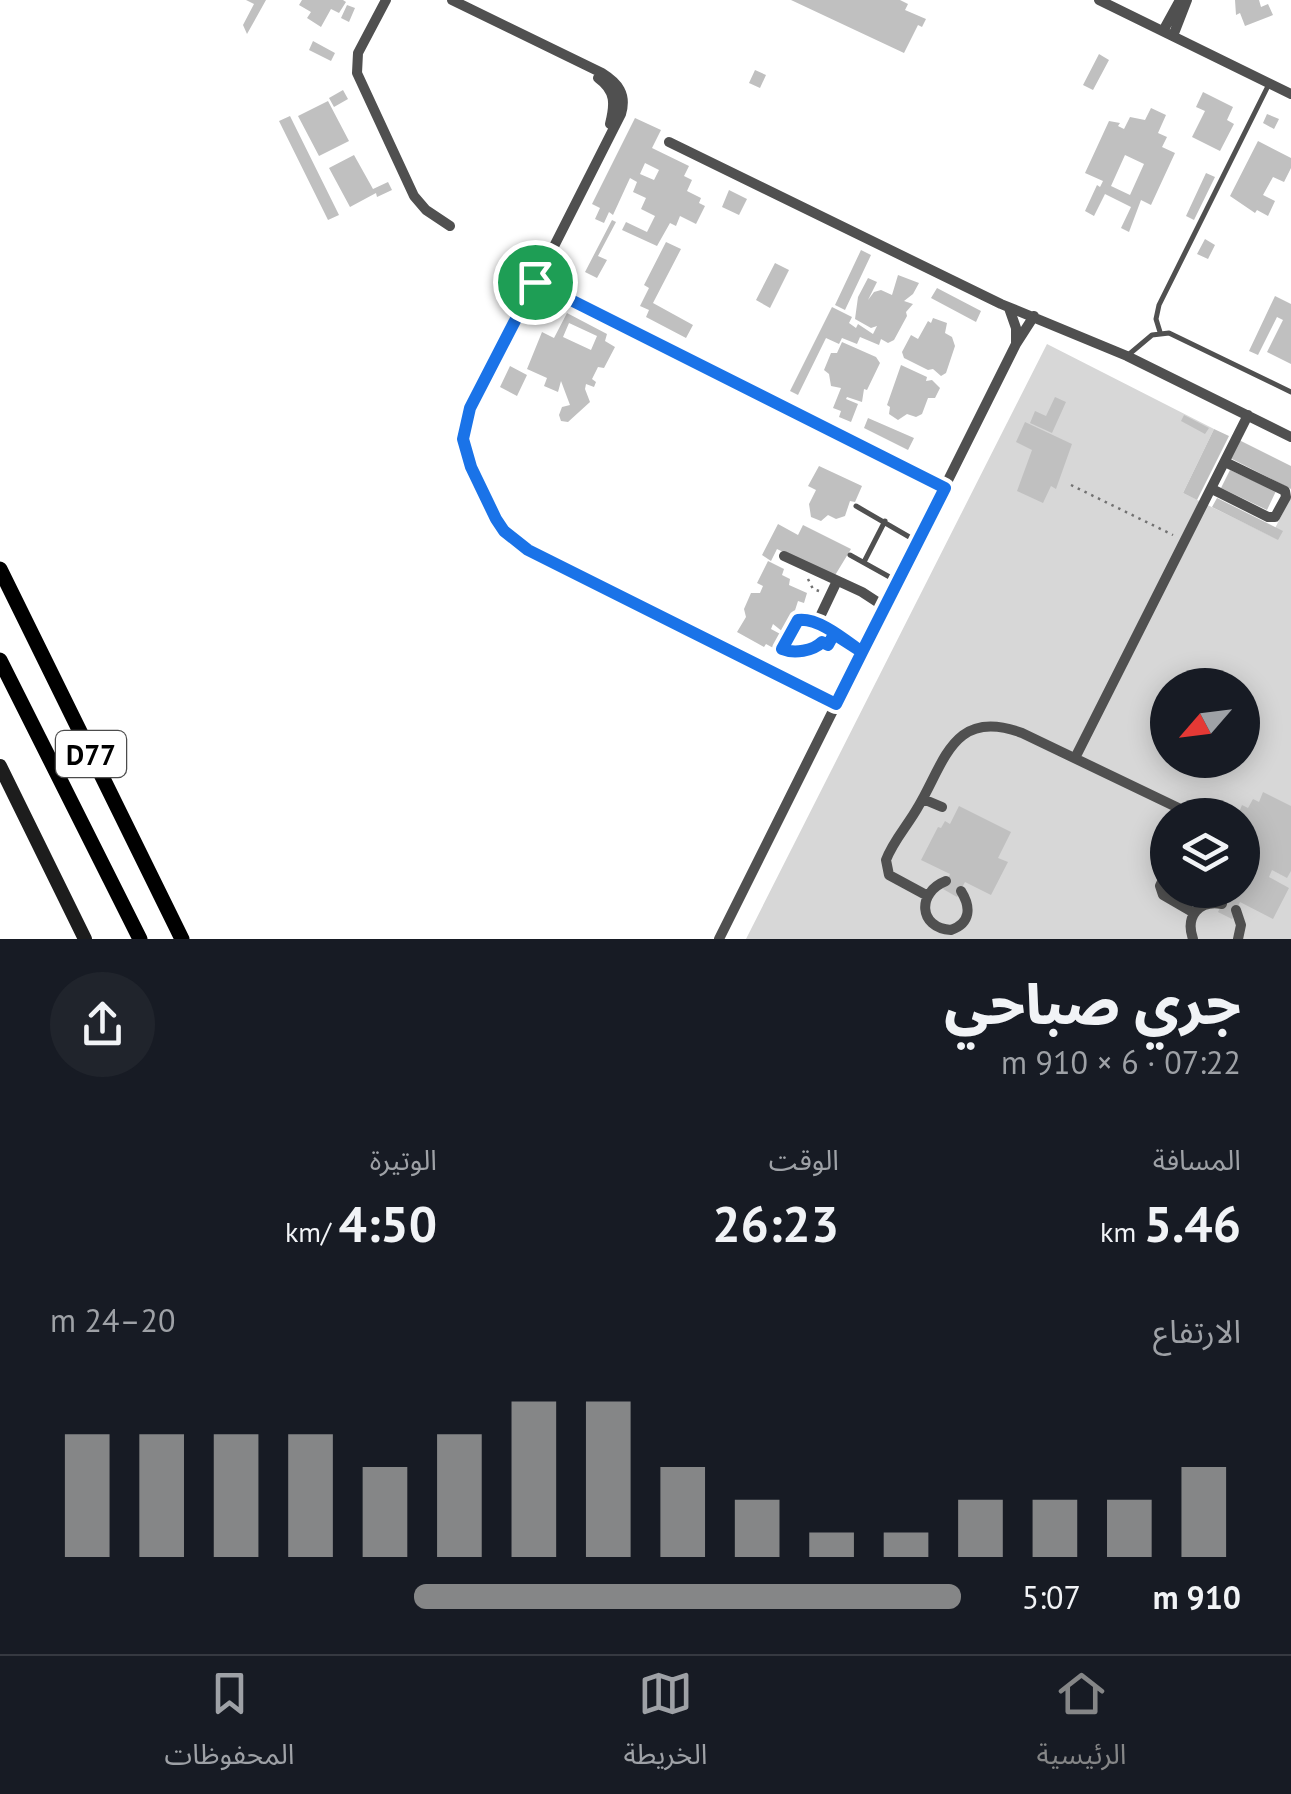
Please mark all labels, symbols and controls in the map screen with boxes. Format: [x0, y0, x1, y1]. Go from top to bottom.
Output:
pin [493, 240, 578, 325]
icon: arrive [508, 255, 563, 310]
north arrow [1150, 668, 1260, 778]
map controls [1150, 668, 1260, 908]
road number: D77 [56, 731, 126, 777]
button: layers [1150, 798, 1260, 908]
text: جري صباحي [944, 968, 1241, 1039]
button: share [50, 972, 155, 1077]
text: 07:22 · 6 × 910 m [1001, 1041, 1241, 1083]
text: الوتيرة [370, 1141, 437, 1178]
text: الوقت [769, 1141, 839, 1178]
text: المسافة [1153, 1141, 1241, 1178]
text: 4:50 [339, 1191, 437, 1256]
text: 26:23 [712, 1191, 839, 1256]
text: 5.46 [1144, 1191, 1241, 1256]
text: /km [285, 1213, 339, 1250]
text: km [1100, 1213, 1144, 1250]
text: 20–24 m [50, 1299, 175, 1341]
text: الارتفاع [1153, 1310, 1241, 1352]
text: 5:07 [1022, 1576, 1081, 1618]
text: 910 m [1153, 1576, 1241, 1618]
tab: المحفوظات [165, 1666, 295, 1785]
tab: الخريطة [624, 1666, 707, 1785]
tab: الرئيسية [1036, 1666, 1126, 1785]

